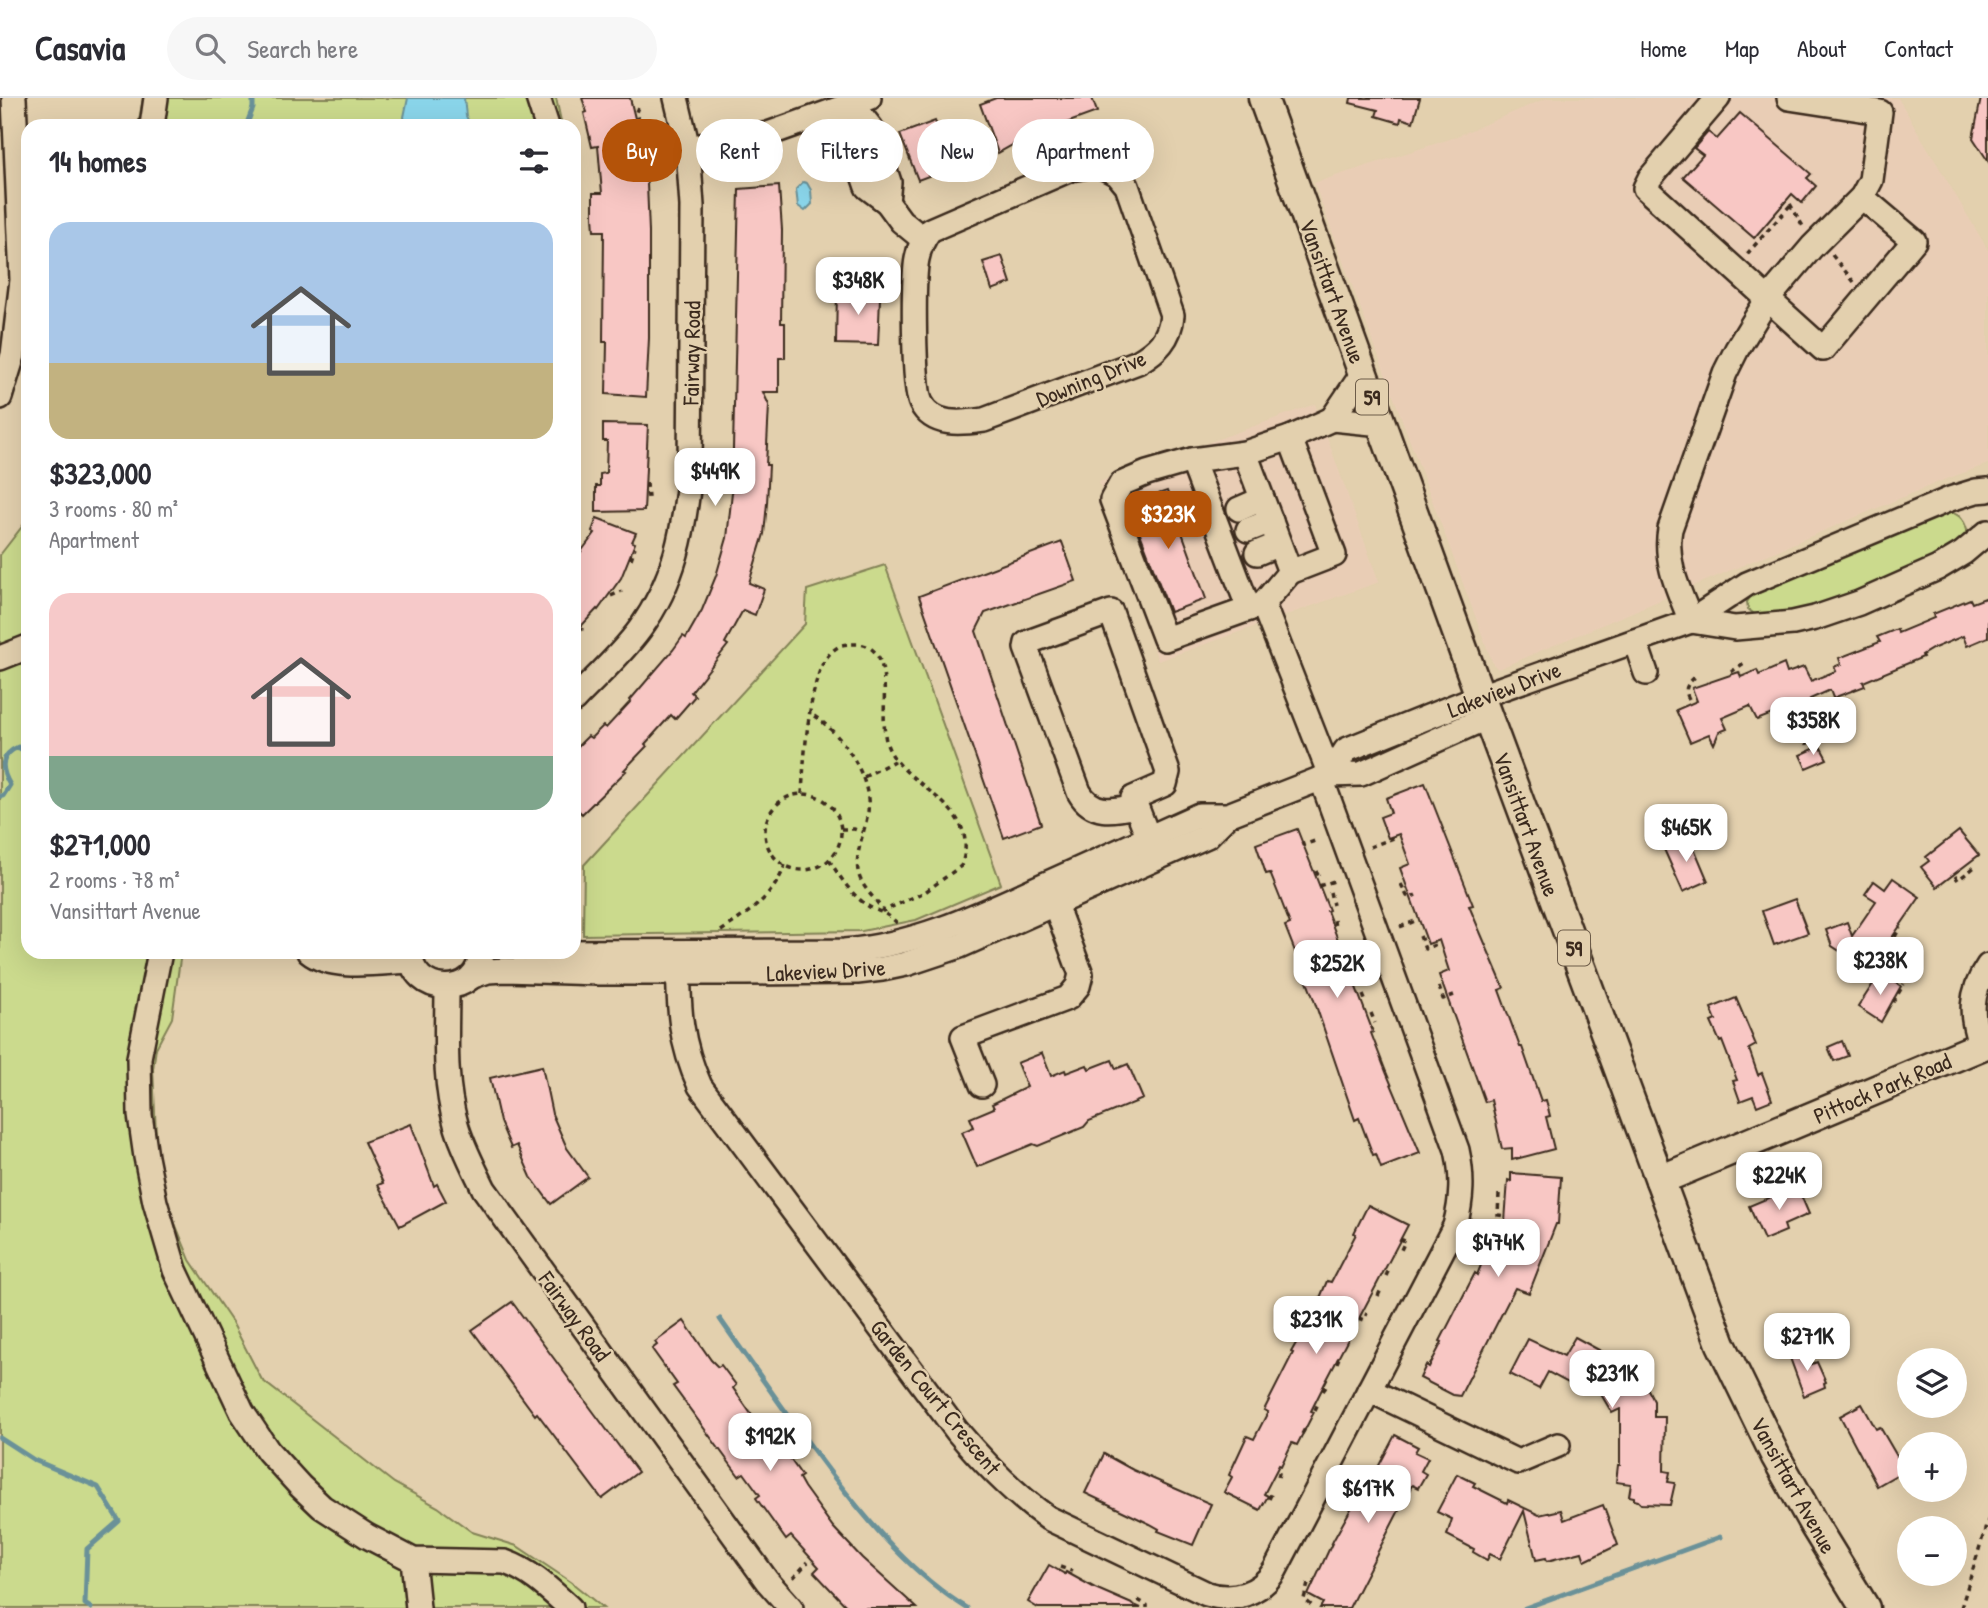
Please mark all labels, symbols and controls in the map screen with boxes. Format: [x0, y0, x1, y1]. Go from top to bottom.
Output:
search box [167, 17, 657, 80]
text: Casavia [35, 26, 125, 70]
icon: search [191, 29, 229, 67]
text: Search here [247, 31, 358, 66]
text: Home [1640, 32, 1687, 64]
text: Map [1725, 32, 1759, 64]
text: About [1797, 32, 1846, 64]
text: Contact [1884, 32, 1953, 64]
chip: Buy [602, 119, 682, 182]
chip: Rent [696, 119, 783, 182]
chip: Filters [797, 119, 903, 182]
chip: New [917, 119, 998, 182]
chip: Apartment [1012, 119, 1154, 182]
text: 14 homes [49, 141, 147, 181]
icon: filters [515, 142, 553, 180]
street label: Vansittart Avenue [1293, 214, 1373, 368]
pin: $348K [809, 258, 907, 317]
text: $348K [832, 264, 884, 295]
icon: home [238, 268, 364, 394]
street label: Fairway Road [675, 301, 707, 406]
street label: Downing Drive [1032, 342, 1150, 414]
road number: 59 [1356, 380, 1388, 414]
pin: $449K [666, 448, 764, 508]
text: $323,000 [49, 453, 152, 493]
text: $449K [690, 455, 740, 486]
pin: $323K [1119, 491, 1217, 551]
text: 3 rooms · 80 m² [49, 493, 178, 524]
text: $323K [1140, 498, 1196, 529]
text: Apartment [49, 524, 139, 555]
icon: home [238, 639, 364, 765]
street label: Lakeview Drive [1443, 653, 1565, 725]
pin: $358K [1764, 698, 1862, 757]
text: $358K [1786, 704, 1840, 735]
street label: Vansittart Avenue [1487, 747, 1567, 901]
pin: $465K [1637, 804, 1735, 864]
text: $465K [1660, 811, 1712, 842]
text: $271,000 [49, 824, 150, 864]
text: 2 rooms · 78 m² [49, 864, 180, 895]
text: Vansittart Avenue [49, 895, 201, 926]
road number: 59 [1558, 930, 1590, 966]
pin: $238K [1831, 937, 1929, 997]
pin: $252K [1288, 940, 1386, 1000]
text: $238K [1853, 944, 1907, 975]
text: $252K [1310, 947, 1364, 978]
street label: Lakeview Drive [766, 951, 886, 989]
street label: Pittock Park Road [1808, 1045, 1956, 1131]
pin: $224K [1730, 1152, 1828, 1212]
text: $224K [1752, 1159, 1806, 1190]
pin: $474K [1449, 1220, 1547, 1279]
text: $474K [1472, 1226, 1524, 1257]
street label: Fairway Road [531, 1264, 618, 1367]
pin: $231K [1267, 1296, 1365, 1356]
text: $231K [1289, 1303, 1343, 1334]
street label: Garden Court Crescent [864, 1313, 1009, 1482]
pin: $271K [1758, 1314, 1856, 1373]
text: $271K [1780, 1320, 1834, 1351]
map controls [1897, 1348, 1967, 1586]
button: layers [1897, 1348, 1967, 1418]
pin: $231K [1563, 1350, 1661, 1410]
text: $231K [1585, 1357, 1639, 1388]
street label: Vansittart Avenue [1744, 1411, 1844, 1559]
pin: $192K [721, 1414, 819, 1473]
text: $192K [744, 1420, 796, 1451]
button: + [1897, 1432, 1967, 1502]
pin: $617K [1319, 1466, 1417, 1525]
text: $617K [1342, 1472, 1394, 1503]
button: − [1897, 1516, 1967, 1586]

